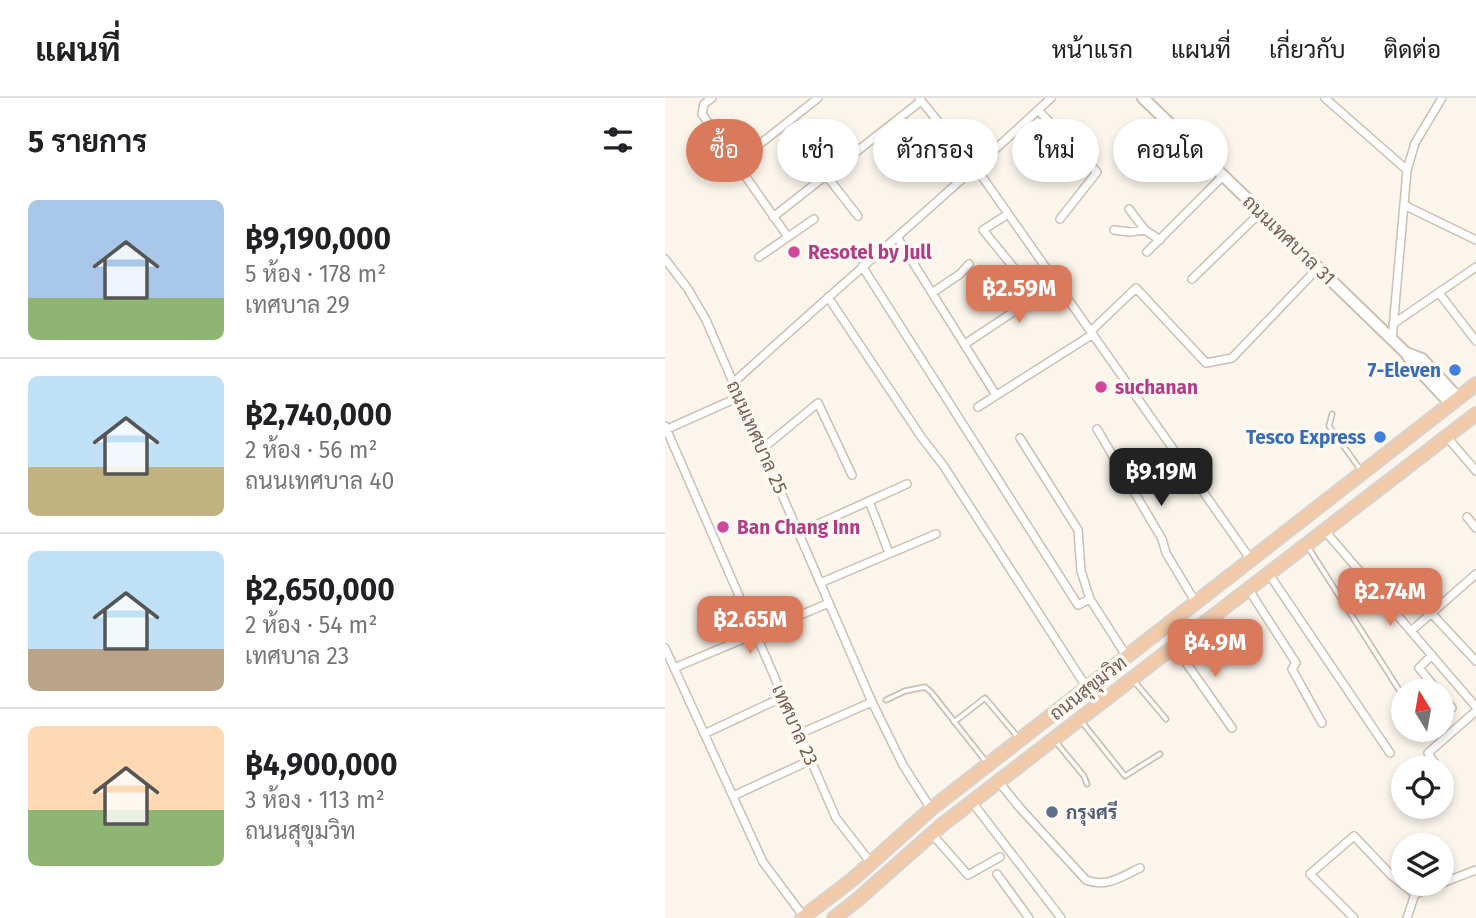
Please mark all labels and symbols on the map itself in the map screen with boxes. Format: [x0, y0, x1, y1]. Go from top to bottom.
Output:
street label: ถนนเทศบาล 31 [1238, 190, 1340, 290]
place label: Resotel by Jull [808, 241, 932, 264]
marker: Resotel by Jull [786, 244, 802, 260]
pin: ฿2.59M [962, 266, 1076, 325]
place label: 7-Eleven [1368, 359, 1441, 382]
marker: 7-Eleven [1447, 362, 1463, 378]
place label: suchanan [1115, 376, 1198, 399]
street label: ถนนเทศบาล 25 [722, 377, 792, 497]
marker: suchanan [1093, 379, 1109, 395]
place label: Tesco Express [1246, 426, 1366, 449]
marker: Tesco Express [1372, 429, 1388, 445]
pin: ฿9.19M [1104, 448, 1218, 508]
place label: Ban Chang Inn [737, 516, 860, 539]
marker: Ban Chang Inn [715, 519, 731, 535]
pin: ฿2.74M [1333, 568, 1447, 628]
pin: ฿2.65M [693, 596, 807, 656]
pin: ฿4.9M [1166, 620, 1264, 679]
street label: ถนนสุขุมวิท [1045, 651, 1132, 726]
north arrow [1391, 679, 1454, 742]
street label: เทศบาล 23 [767, 681, 823, 769]
place label: กรุงศรี [1066, 800, 1117, 827]
marker: กรุงศรี [1044, 804, 1060, 820]

